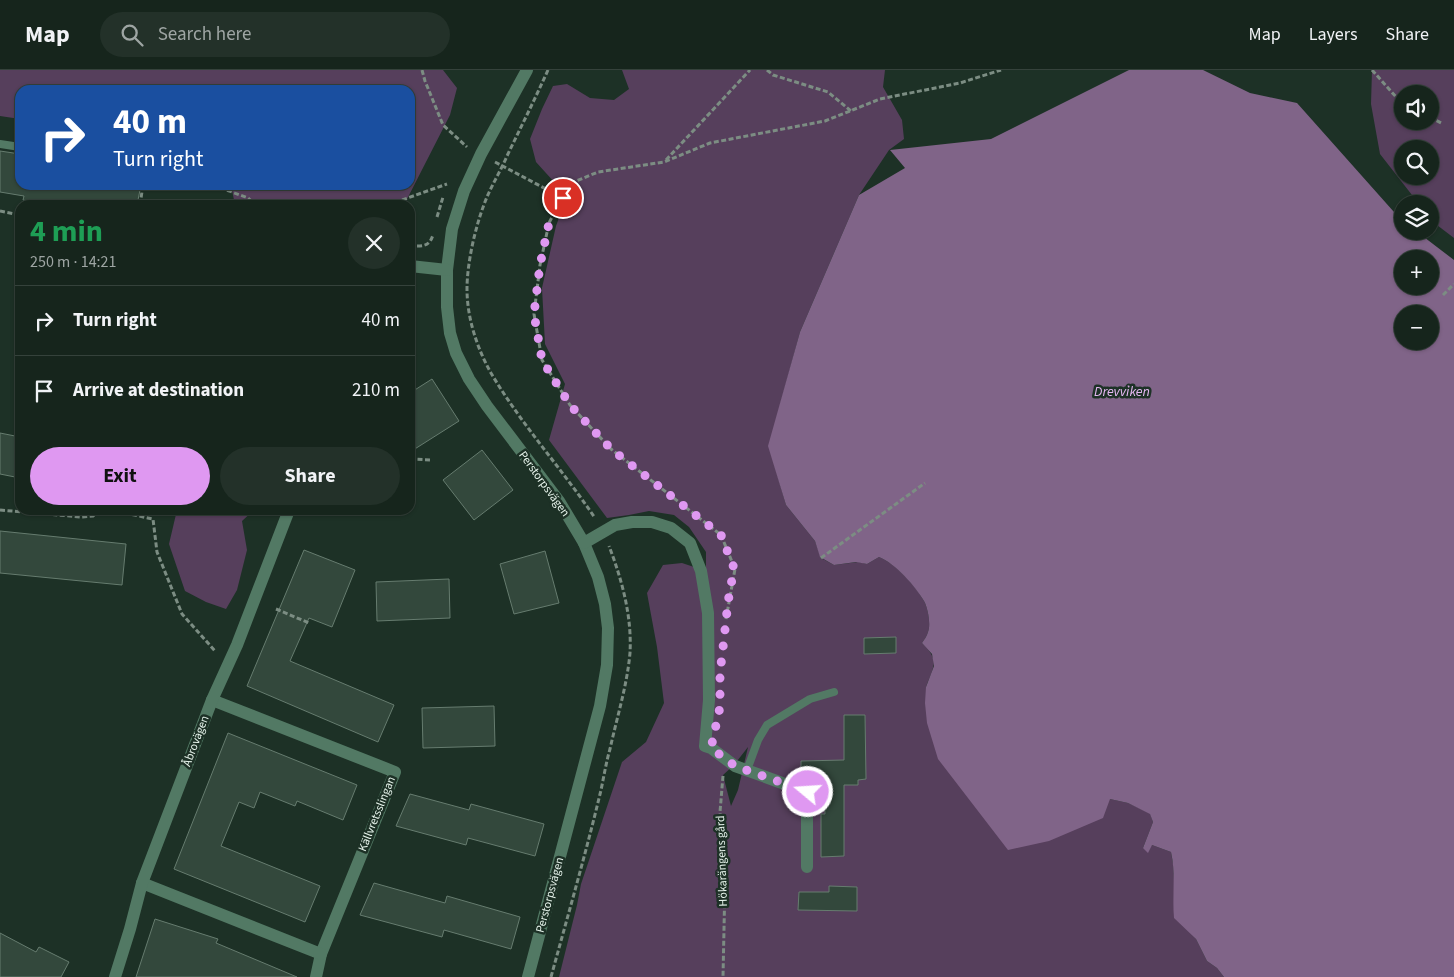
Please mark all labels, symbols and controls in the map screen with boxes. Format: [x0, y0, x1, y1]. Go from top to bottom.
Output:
search box [100, 12, 450, 57]
text: Map [25, 17, 70, 52]
icon: search [118, 21, 146, 49]
text: Search here [158, 21, 251, 48]
text: Map [1249, 22, 1281, 47]
text: Layers [1309, 22, 1358, 47]
text: Share [1386, 22, 1429, 47]
map controls [1394, 85, 1439, 350]
button: sound [1394, 85, 1439, 130]
text: 40 m [113, 97, 187, 147]
icon: right [30, 105, 95, 170]
button: search [1394, 140, 1439, 185]
text: Turn right [113, 143, 203, 175]
pin [542, 177, 584, 219]
icon: arrive [549, 184, 577, 212]
button: layers [1394, 195, 1439, 240]
text: 4 min [30, 210, 103, 253]
button: close [348, 217, 400, 269]
button: + [1394, 250, 1439, 295]
text: 250 m · 14:21 [30, 251, 117, 273]
button: − [1394, 305, 1439, 350]
icon: right [30, 307, 58, 335]
text: Turn right [73, 307, 157, 334]
text: 40 m [362, 307, 400, 334]
icon: arrive [30, 377, 58, 405]
text: Arrive at destination [73, 377, 244, 404]
text: 210 m [352, 377, 400, 404]
water label: Drevviken [1094, 382, 1150, 402]
button: Exit [30, 447, 210, 505]
button: Share [220, 447, 400, 505]
street label: Perstorpsvägen [514, 448, 574, 520]
street label: Åbrovägen [178, 713, 214, 769]
position arrow [781, 765, 833, 817]
street label: Källvretsslingan [354, 774, 400, 854]
street label: Hökarängens gård [712, 815, 732, 907]
street label: Perstorpsvägen [532, 855, 568, 935]

